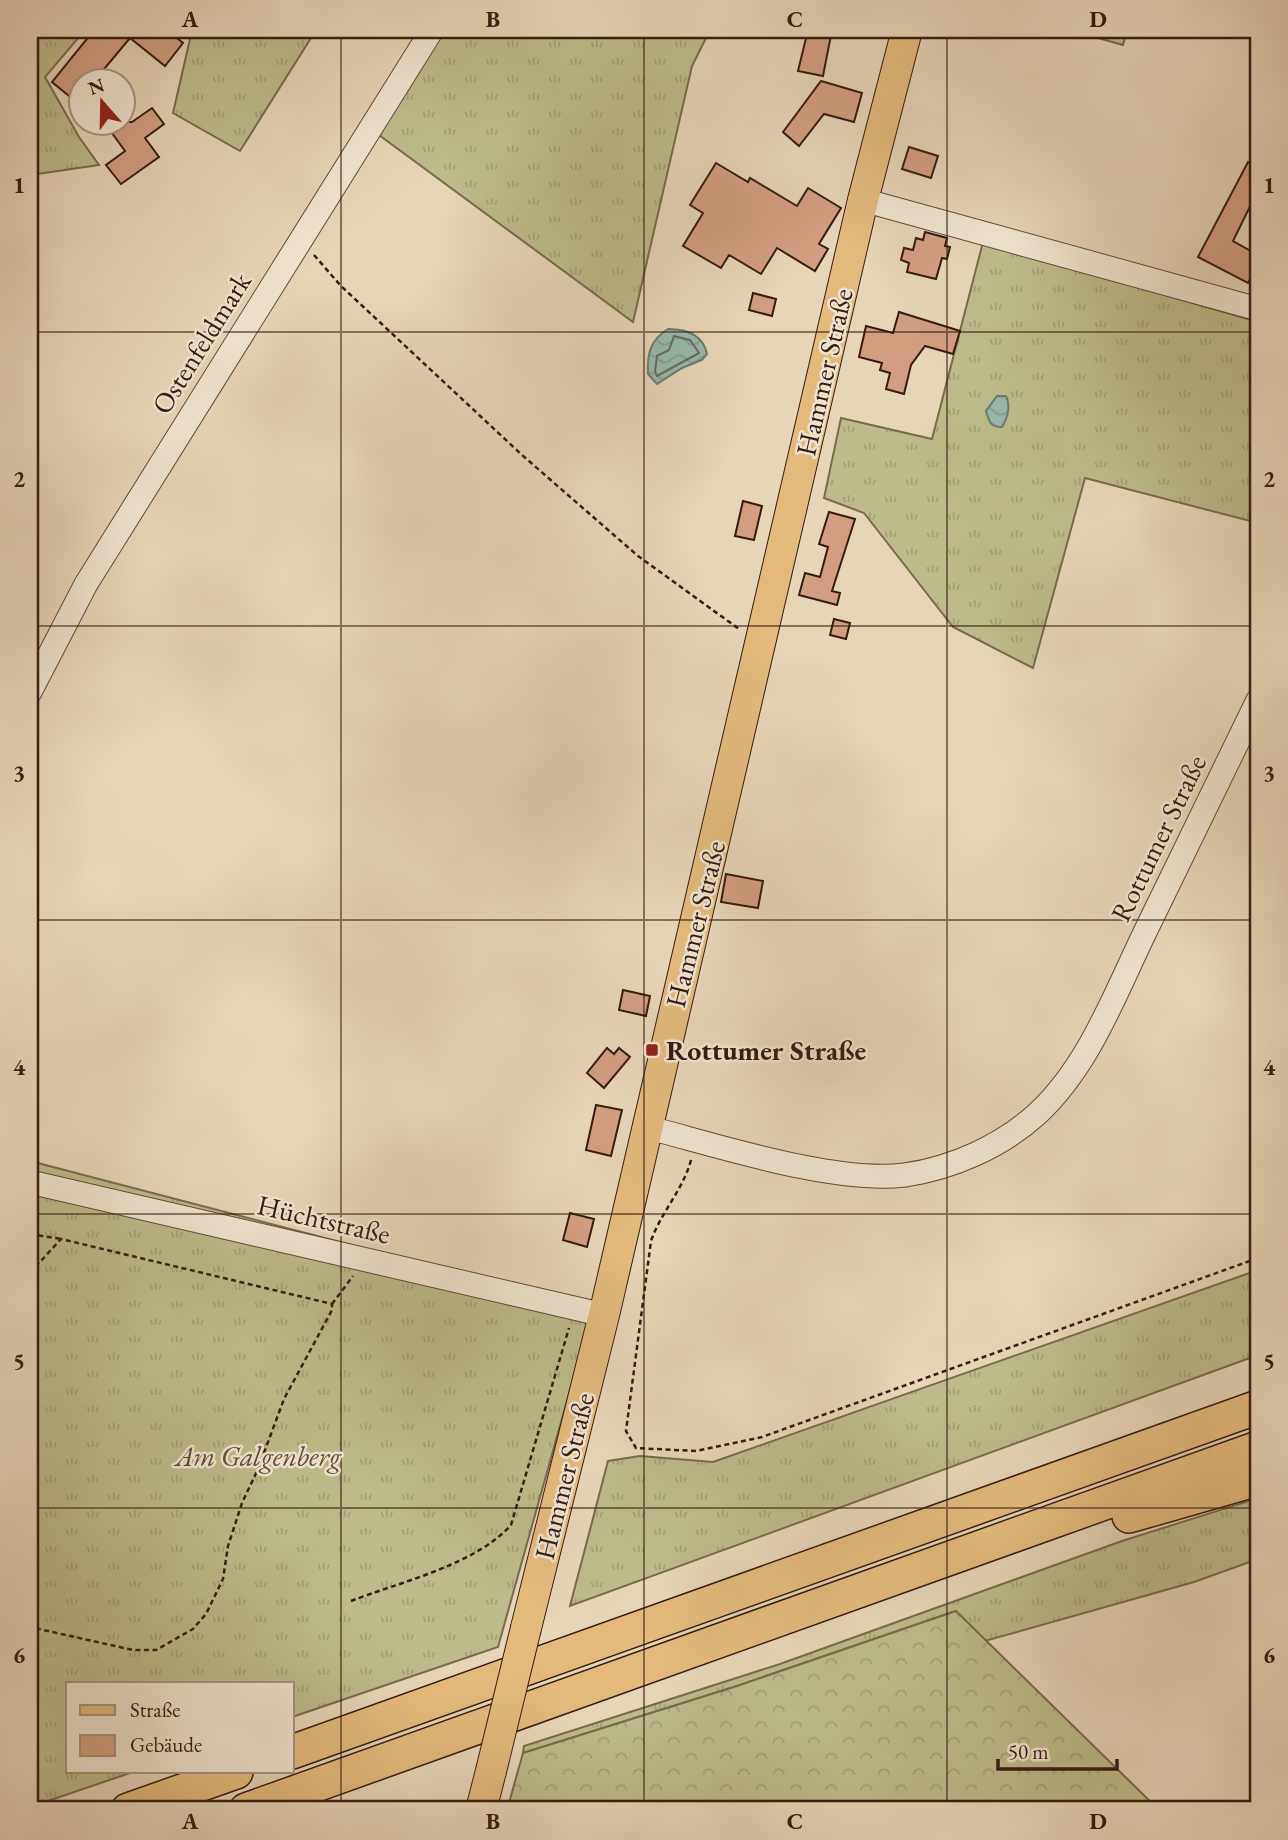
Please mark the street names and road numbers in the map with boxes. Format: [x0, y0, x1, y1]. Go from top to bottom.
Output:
street label: Ostenfeldmark [143, 265, 259, 421]
street label: Hammer Straße [787, 285, 861, 459]
street label: Rottumer Straße [1102, 749, 1214, 927]
street label: Hammer Straße [657, 837, 733, 1011]
street label: Hüchtstraße [254, 1186, 394, 1252]
street label: Hammer Straße [526, 1389, 602, 1563]

